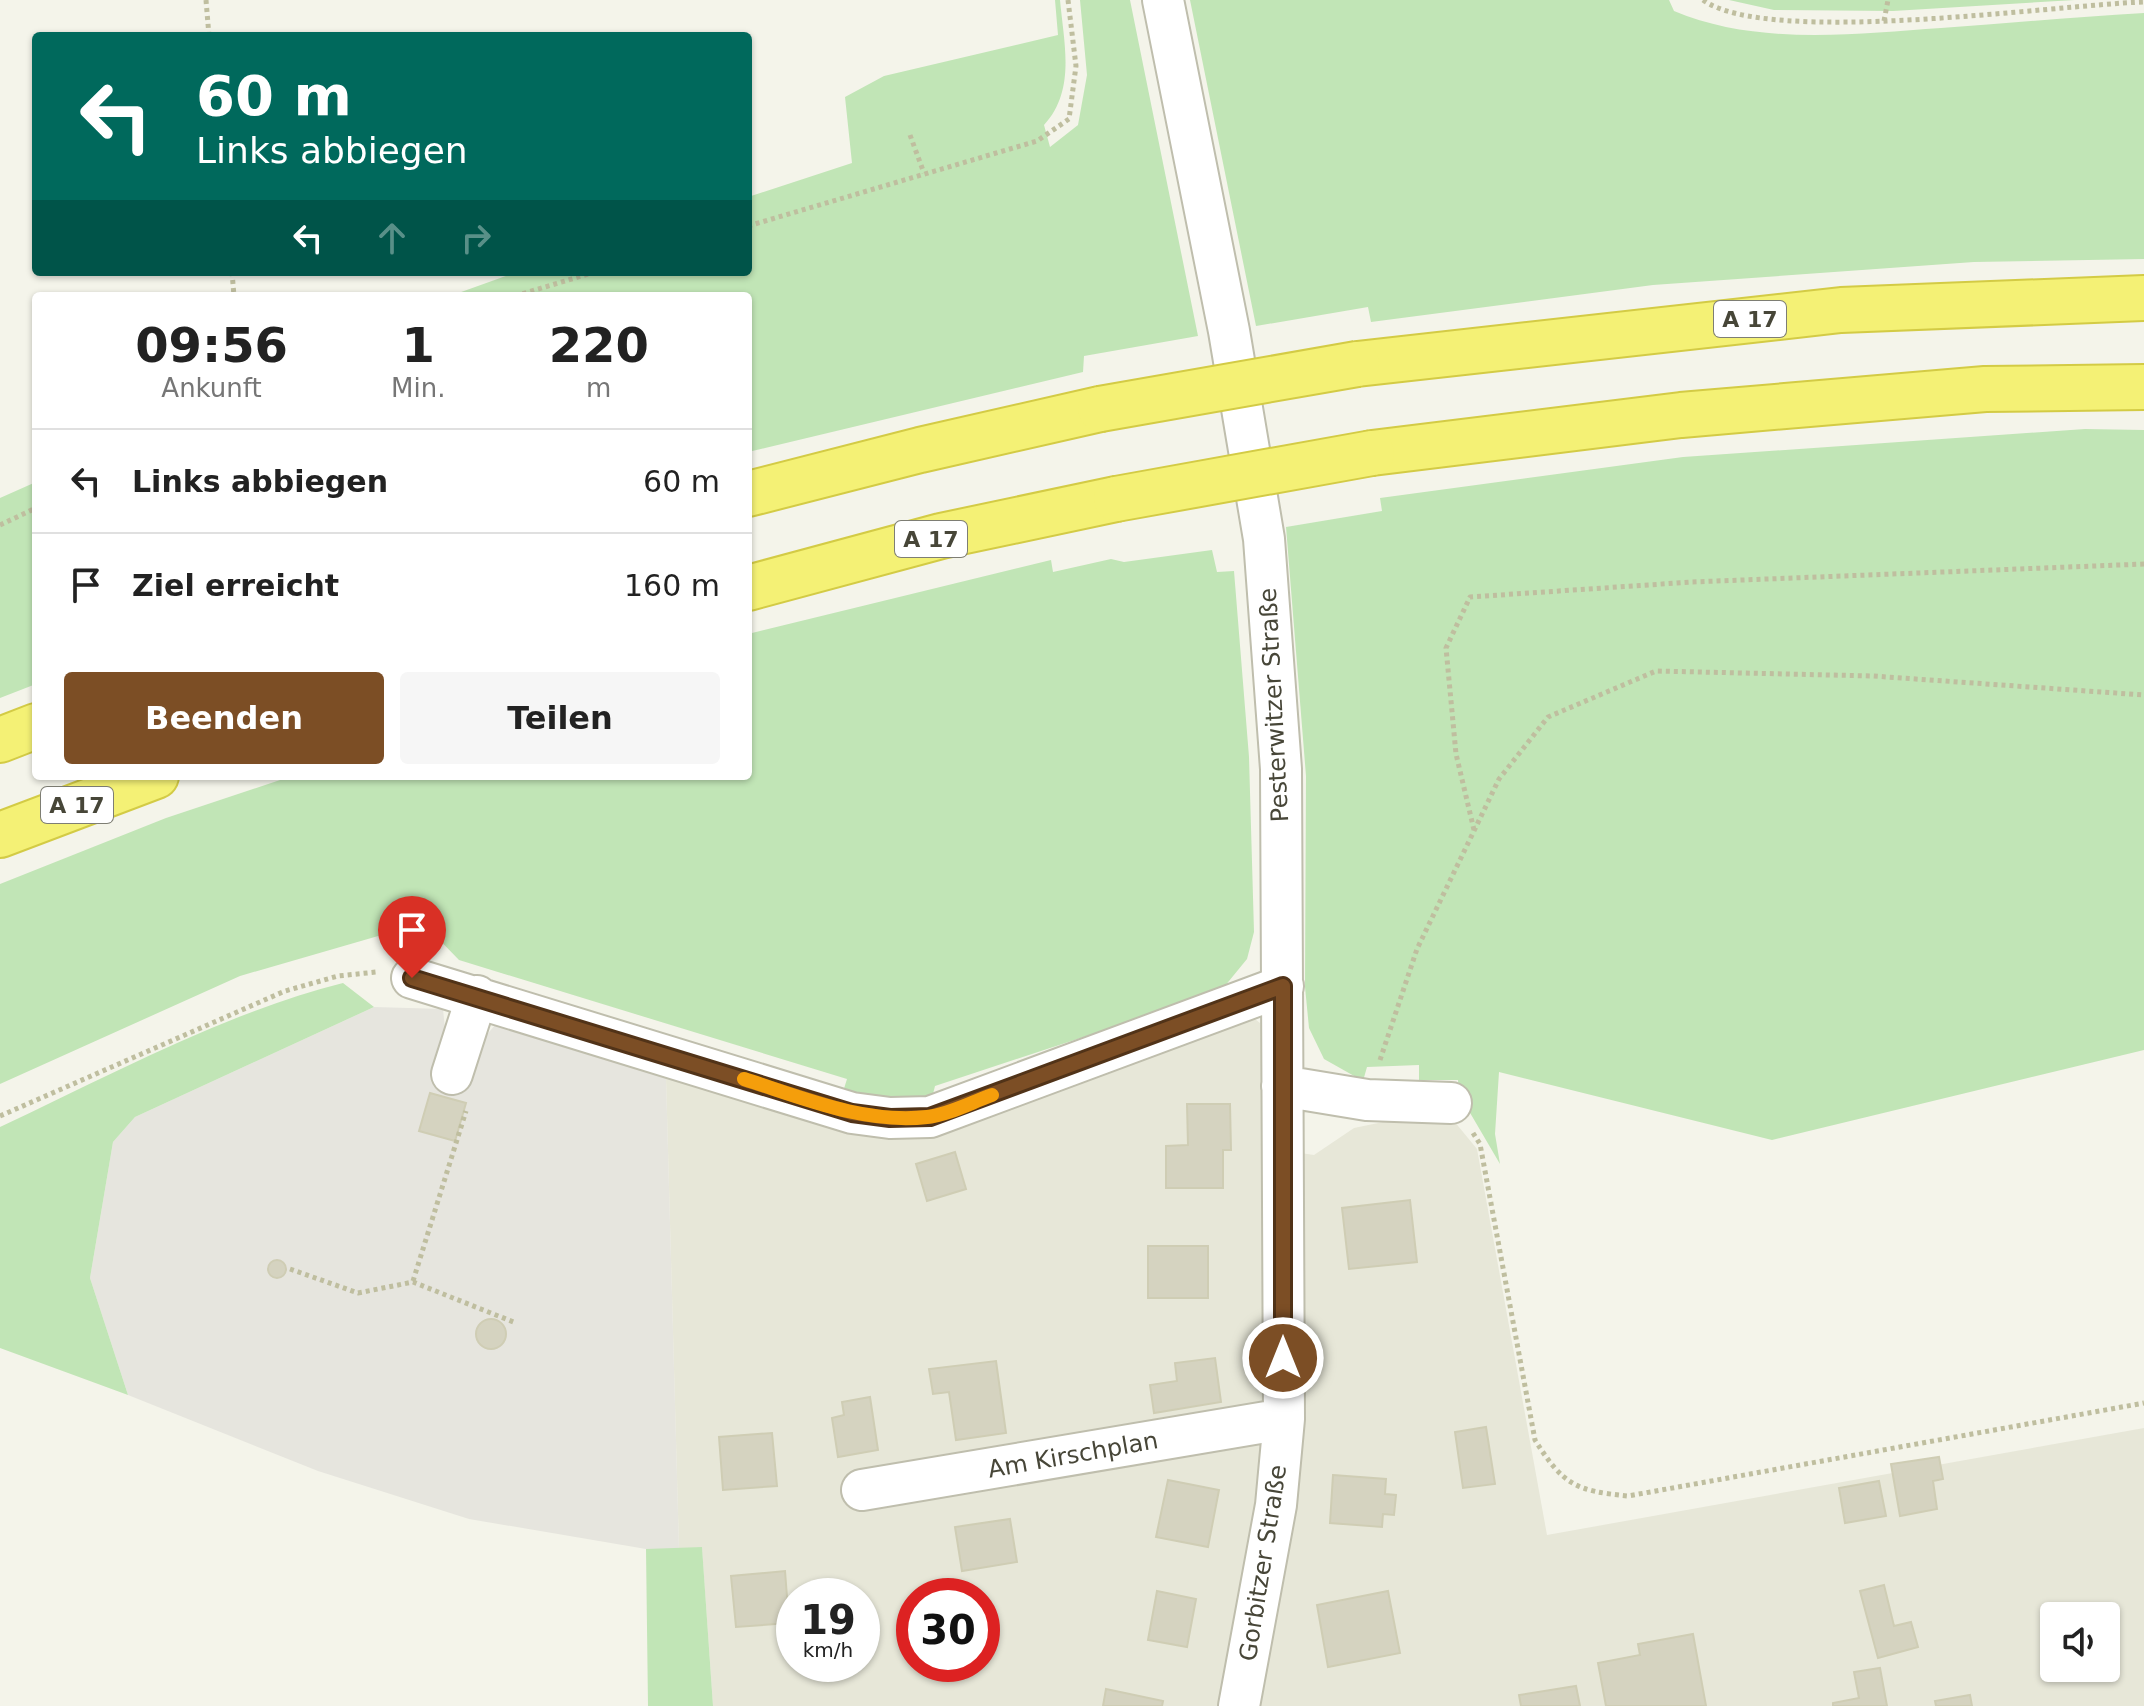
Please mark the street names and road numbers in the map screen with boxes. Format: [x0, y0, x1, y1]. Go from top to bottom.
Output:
road number: A 17 [1714, 301, 1786, 337]
road number: A 17 [895, 521, 967, 557]
street label: Pesterwitzer Straße [1254, 587, 1294, 823]
road number: A 17 [41, 787, 113, 823]
street label: Am Kirschplan [986, 1426, 1160, 1484]
street label: Gorbitzer Straße [1234, 1463, 1292, 1663]

